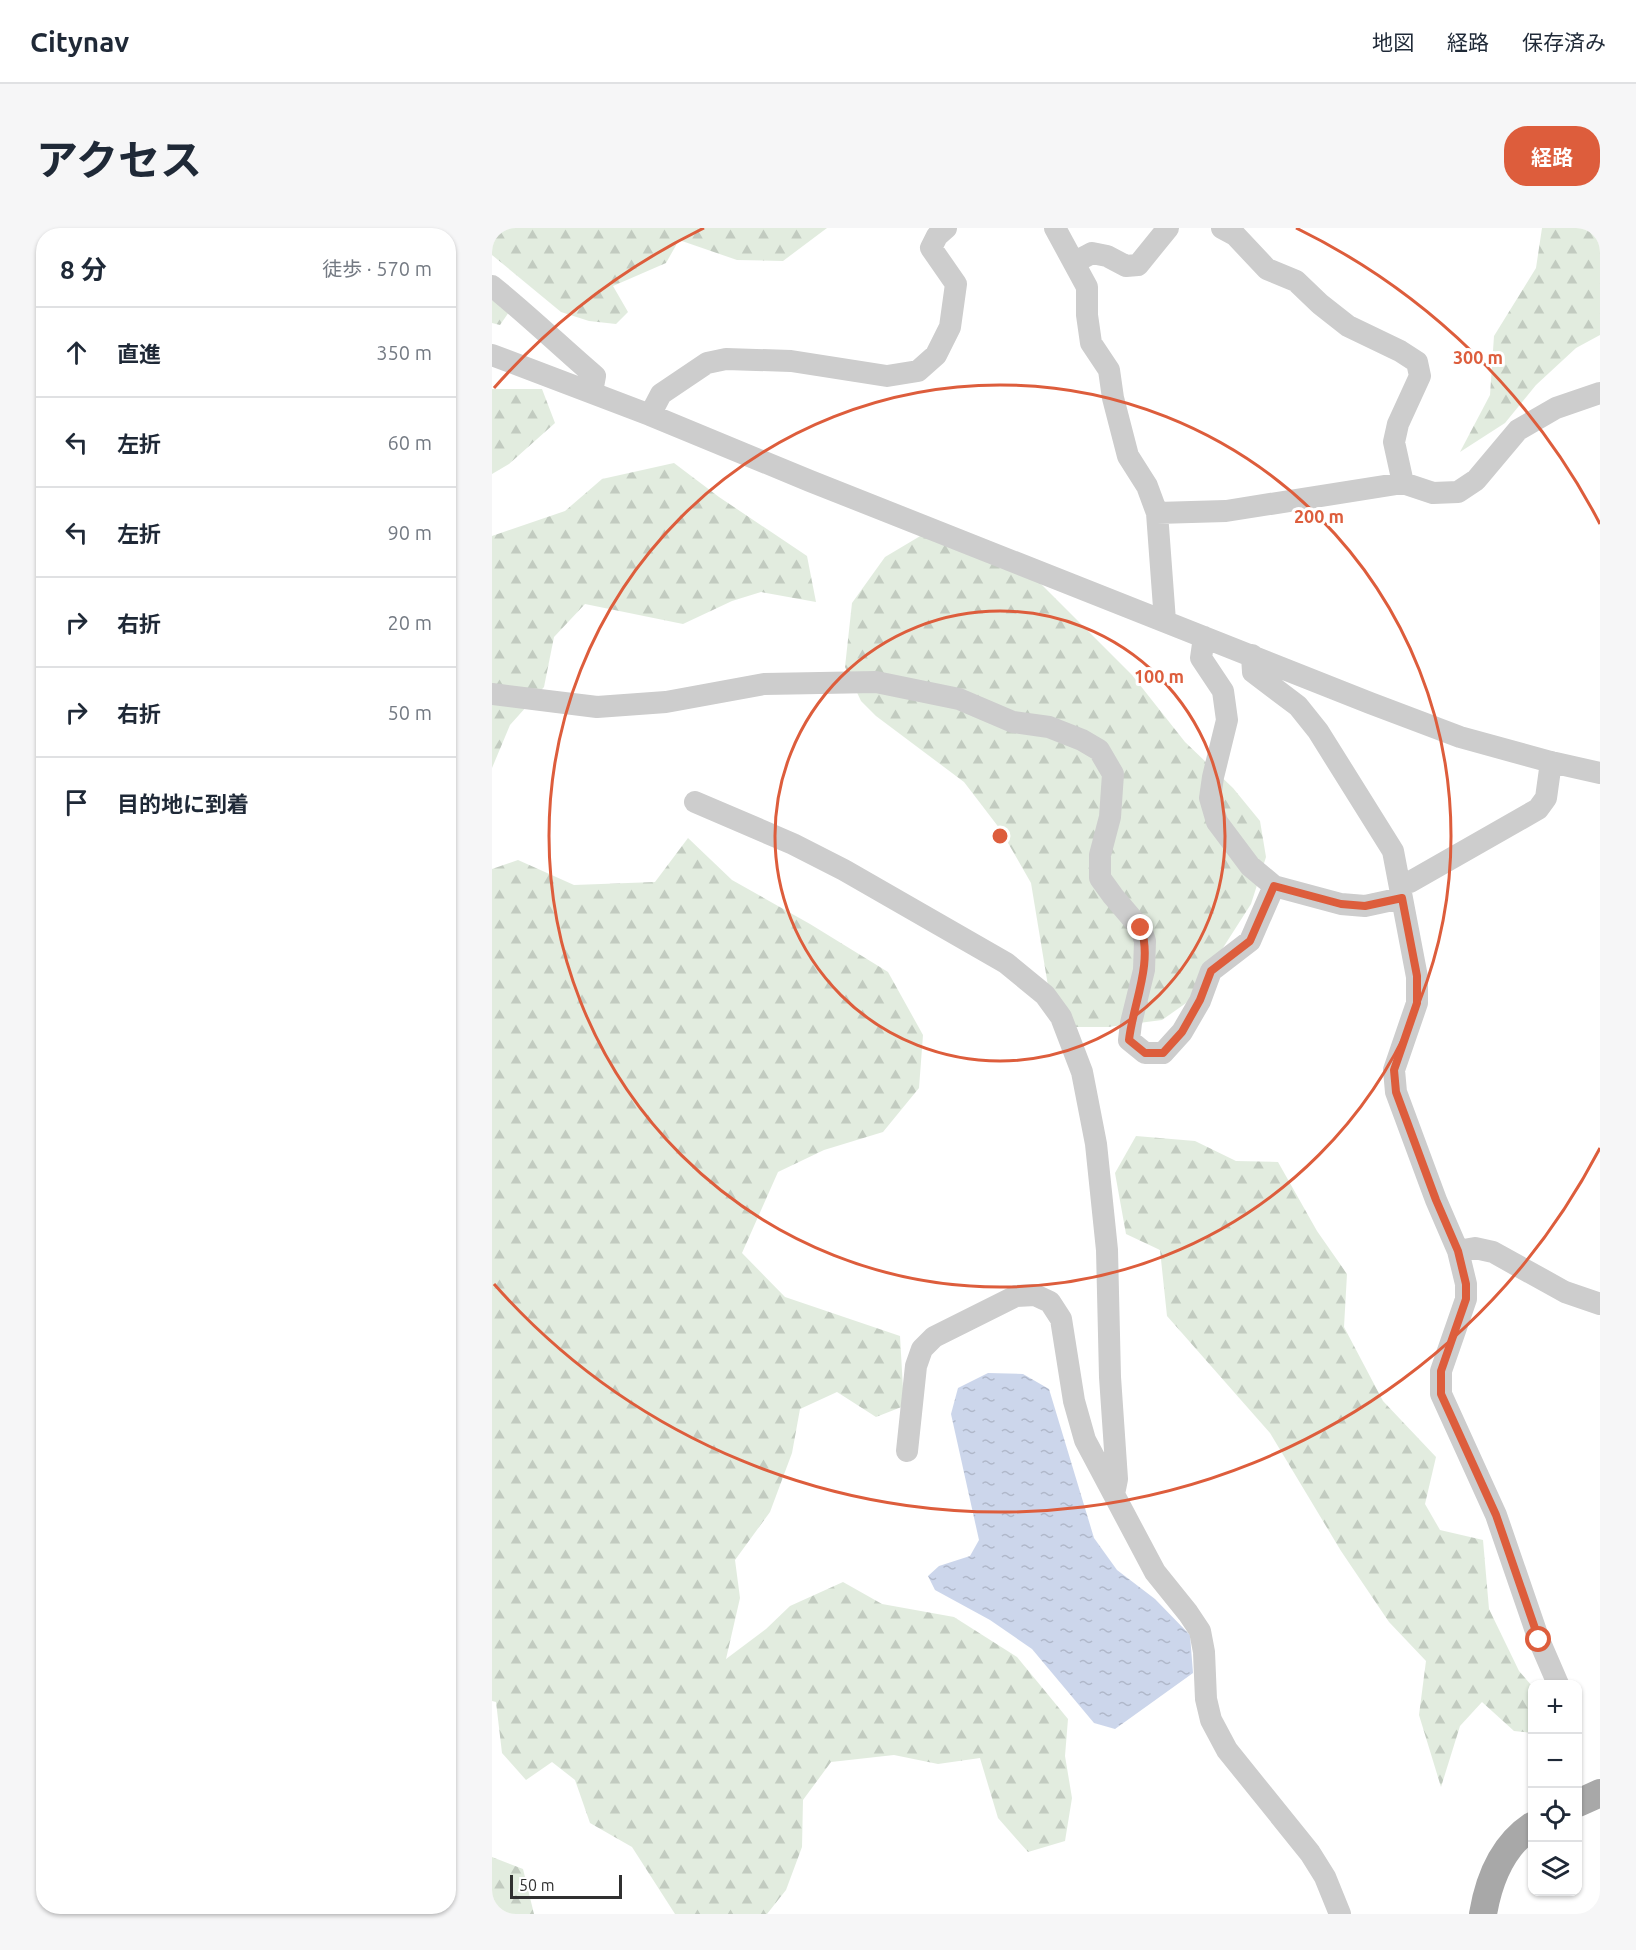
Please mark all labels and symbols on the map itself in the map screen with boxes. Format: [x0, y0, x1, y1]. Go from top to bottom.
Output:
text: 300 m [1453, 347, 1503, 367]
text: 200 m [1294, 506, 1344, 526]
text: 100 m [1134, 666, 1184, 686]
centre of rings [990, 826, 1010, 846]
route end [1127, 914, 1153, 940]
route start [1525, 1626, 1551, 1652]
scale bar [510, 1872, 622, 1900]

